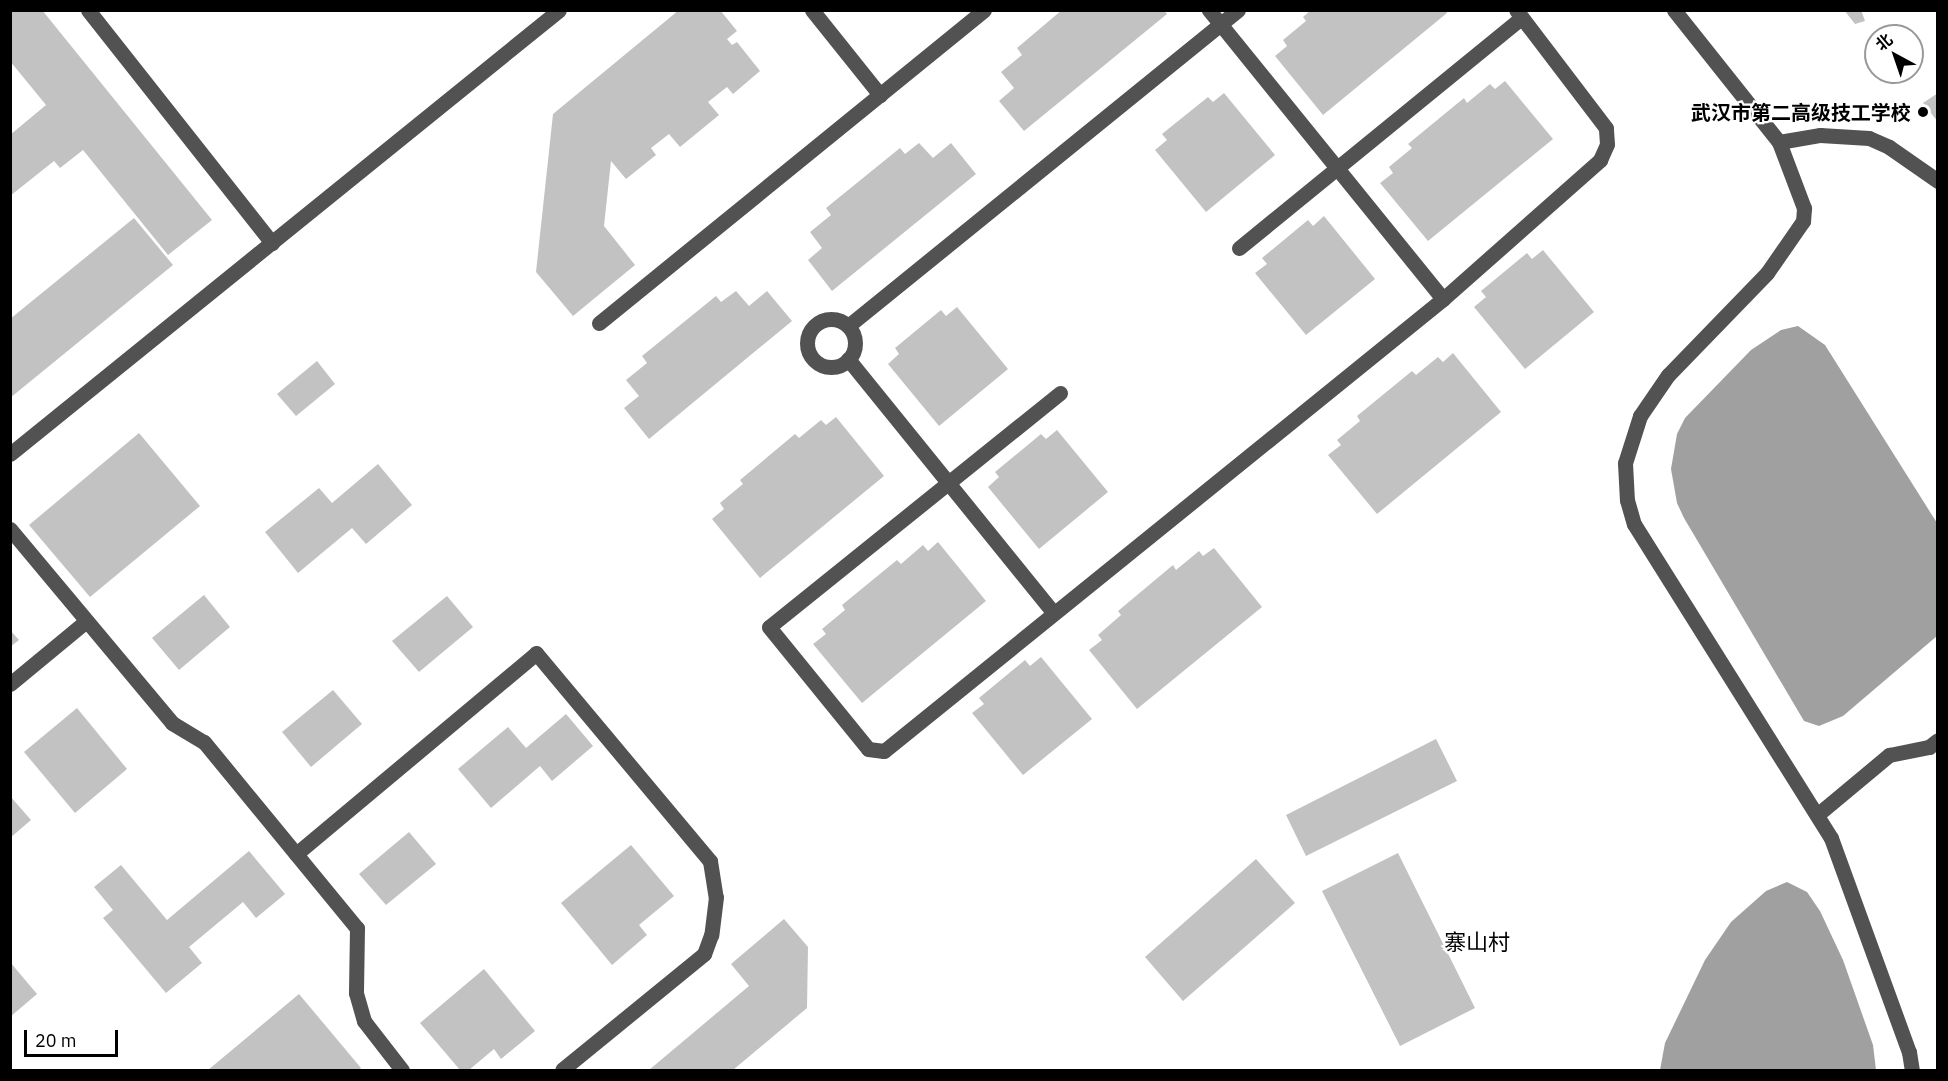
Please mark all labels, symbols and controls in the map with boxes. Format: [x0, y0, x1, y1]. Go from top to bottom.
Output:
north arrow [1864, 24, 1924, 84]
text: 北 [1871, 29, 1896, 55]
place label: 武汉市第二高级技工学校 [1691, 100, 1911, 124]
marker: 武汉市第二高级技工学校 [1916, 105, 1930, 119]
district label: 寨山村 [1444, 929, 1510, 955]
scale bar [27, 1018, 122, 1056]
text: 20 m [35, 1029, 77, 1052]

